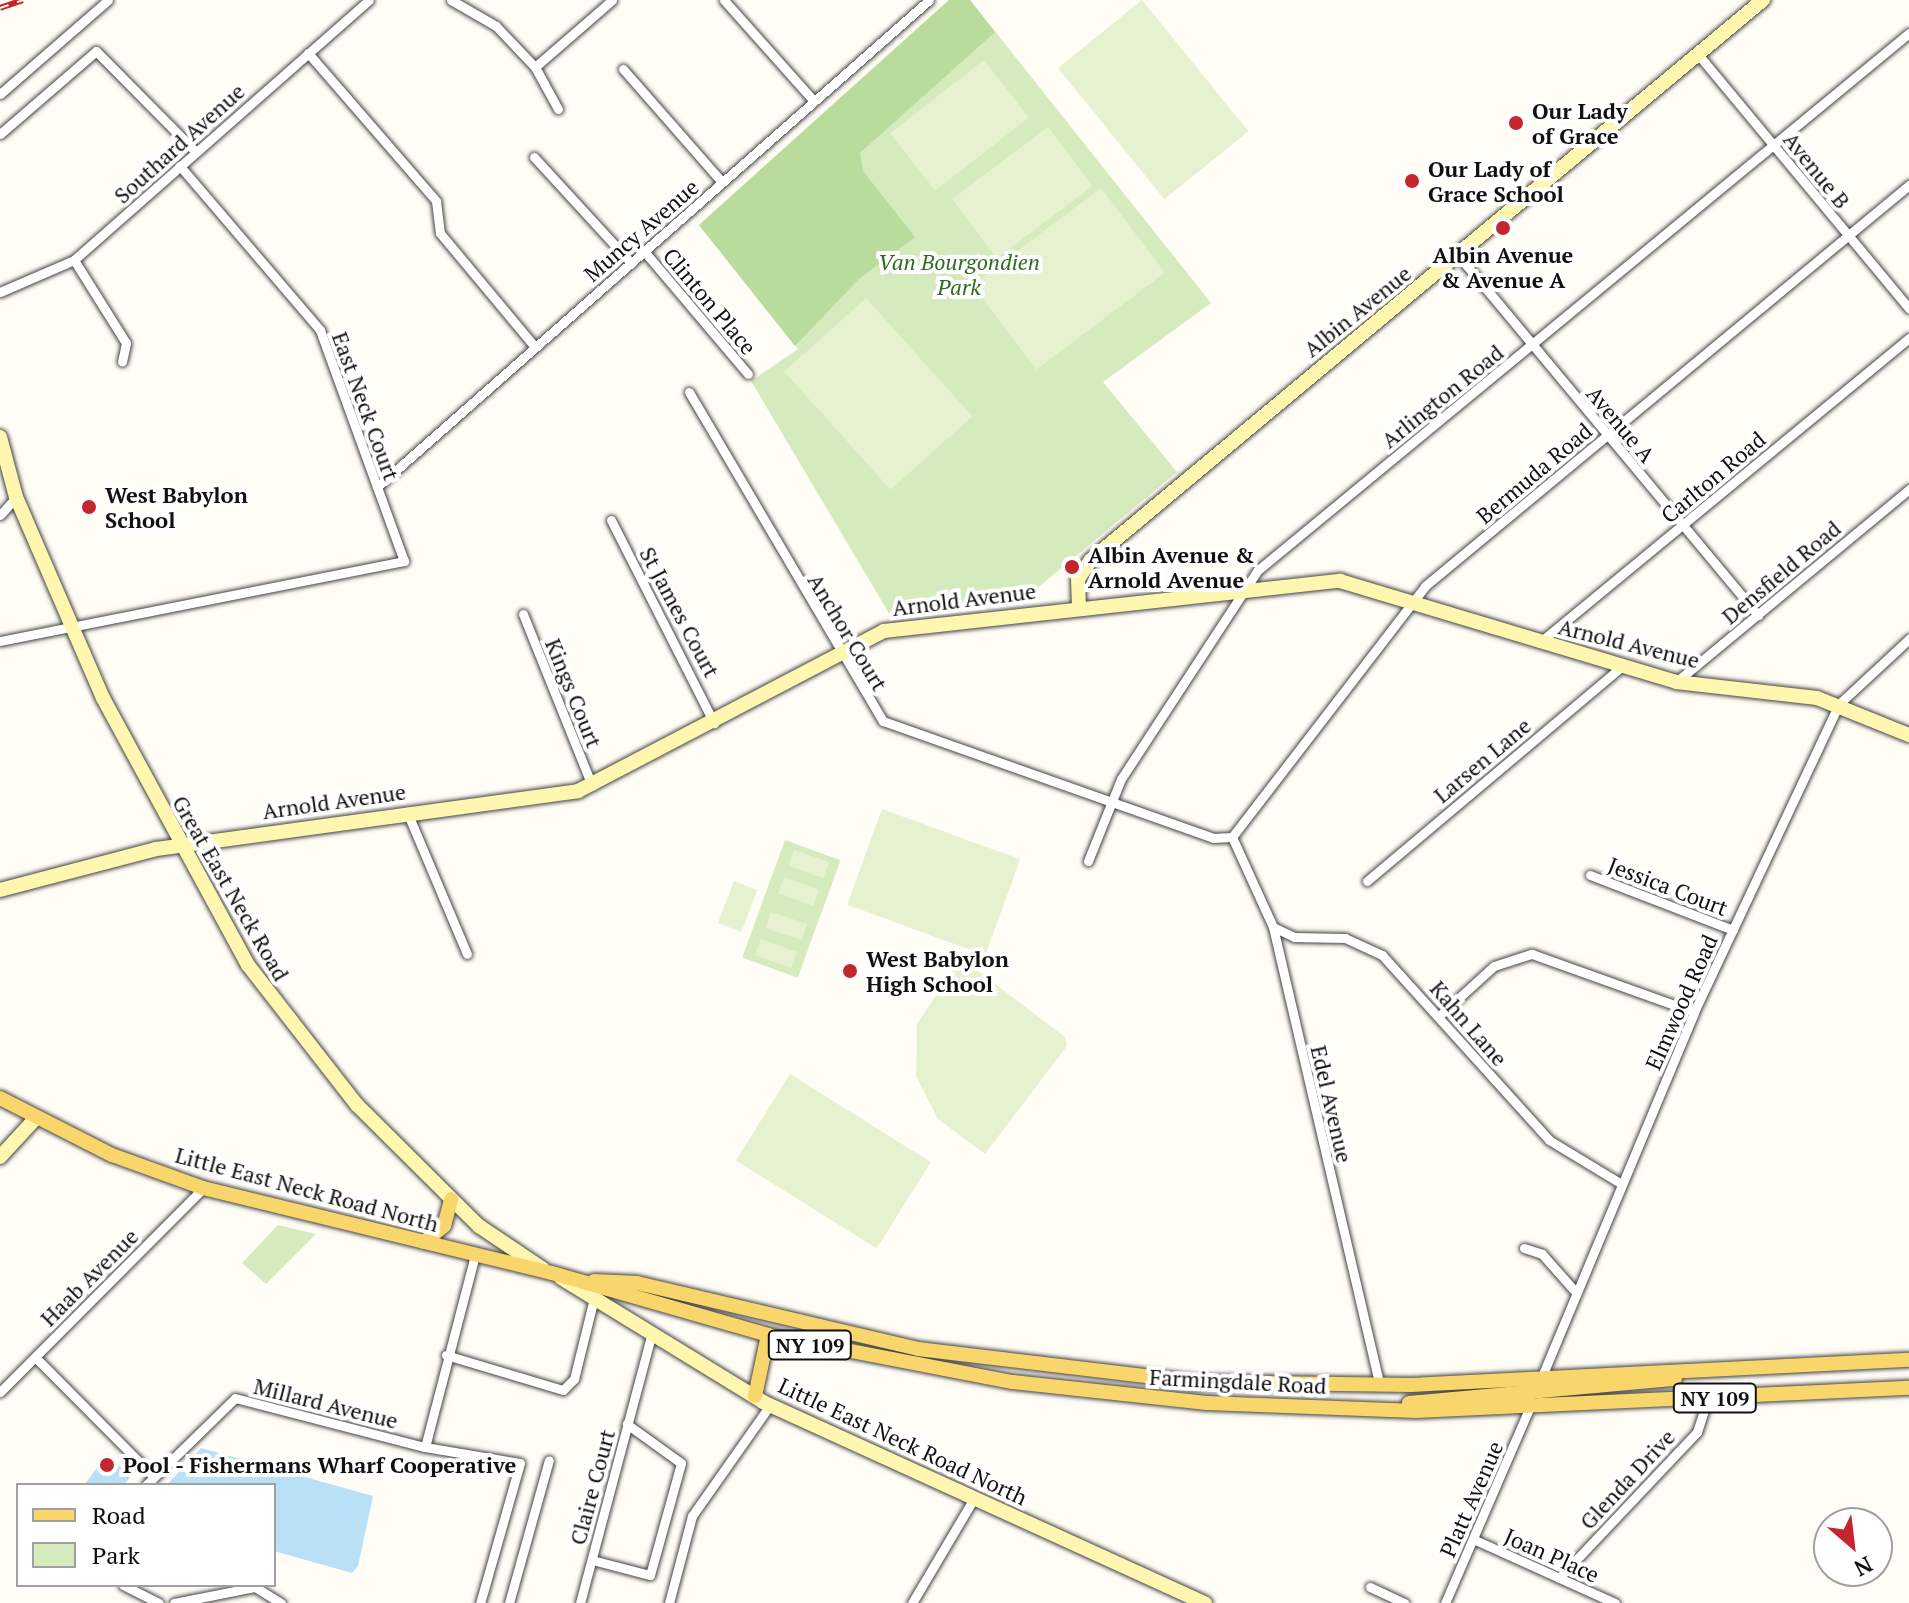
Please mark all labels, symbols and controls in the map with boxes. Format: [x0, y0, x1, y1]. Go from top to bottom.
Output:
street label: Southard Avenue [108, 77, 250, 209]
place label: Our Lady of Grace [1532, 97, 1628, 148]
marker: Our Lady of Grace [1507, 114, 1525, 132]
street label: Avenue B [1778, 126, 1856, 214]
place label: Our Lady of Grace School [1428, 155, 1564, 206]
marker: Our Lady of Grace School [1403, 172, 1421, 190]
street label: Muncy Avenue [578, 173, 704, 287]
marker: Albin Avenue & Avenue A [1494, 219, 1512, 237]
place label: Albin Avenue & Avenue A [1432, 241, 1574, 292]
street label: Clinton Place [658, 242, 762, 360]
park label: Van Bourgondien Park [878, 248, 1040, 300]
street label: Albin Avenue [1298, 260, 1416, 362]
street label: East Neck Court [327, 328, 405, 484]
street label: Arlington Road [1376, 339, 1508, 453]
street label: Avenue A [1581, 380, 1661, 468]
street label: Bermuda Road [1471, 417, 1597, 529]
street label: Carlton Road [1655, 426, 1771, 528]
place label: West Babylon School [105, 481, 248, 532]
marker: West Babylon School [80, 498, 98, 516]
street label: Densfield Road [1716, 515, 1846, 629]
place label: Albin Avenue & Arnold Avenue [1088, 541, 1255, 592]
street label: St James Court [635, 542, 725, 682]
marker: Albin Avenue & Arnold Avenue [1063, 558, 1081, 576]
street label: Anchor Court [803, 569, 893, 695]
street label: Arnold Avenue [890, 577, 1038, 621]
street label: Arnold Avenue [1556, 613, 1702, 673]
street label: Kings Court [540, 635, 608, 751]
street label: Larsen Lane [1428, 712, 1536, 808]
street label: Arnold Avenue [260, 778, 408, 824]
street label: Great East Neck Road [167, 791, 295, 985]
street label: Jessica Court [1604, 851, 1732, 921]
street label: Elmwood Road [1639, 930, 1723, 1074]
place label: West Babylon High School [866, 945, 1009, 996]
marker: West Babylon High School [841, 962, 859, 980]
street label: Kahn Lane [1425, 975, 1513, 1071]
street label: Edel Avenue [1306, 1043, 1358, 1165]
street label: Little East Neck Road North [173, 1141, 441, 1237]
street label: Haab Avenue [35, 1223, 143, 1331]
road number: NY 109 [766, 1329, 854, 1361]
street label: Farmingdale Road [1149, 1363, 1327, 1399]
street label: Millard Avenue [251, 1372, 401, 1434]
street label: Little East Neck Road North [774, 1372, 1032, 1510]
road number: NY 109 [1671, 1382, 1759, 1414]
street label: Glenda Drive [1574, 1424, 1680, 1534]
street label: Claire Court [564, 1426, 620, 1548]
street label: Platt Avenue [1434, 1437, 1508, 1561]
place label: Pool - Fishermans Wharf Cooperative [123, 1452, 518, 1478]
marker: Pool - Fishermans Wharf Cooperative [98, 1456, 116, 1474]
legend [16, 1483, 276, 1587]
text: Road [92, 1499, 146, 1531]
north arrow [1813, 1507, 1893, 1587]
street label: Joan Place [1501, 1522, 1603, 1588]
text: Park [92, 1539, 140, 1571]
text: N [1849, 1550, 1878, 1584]

